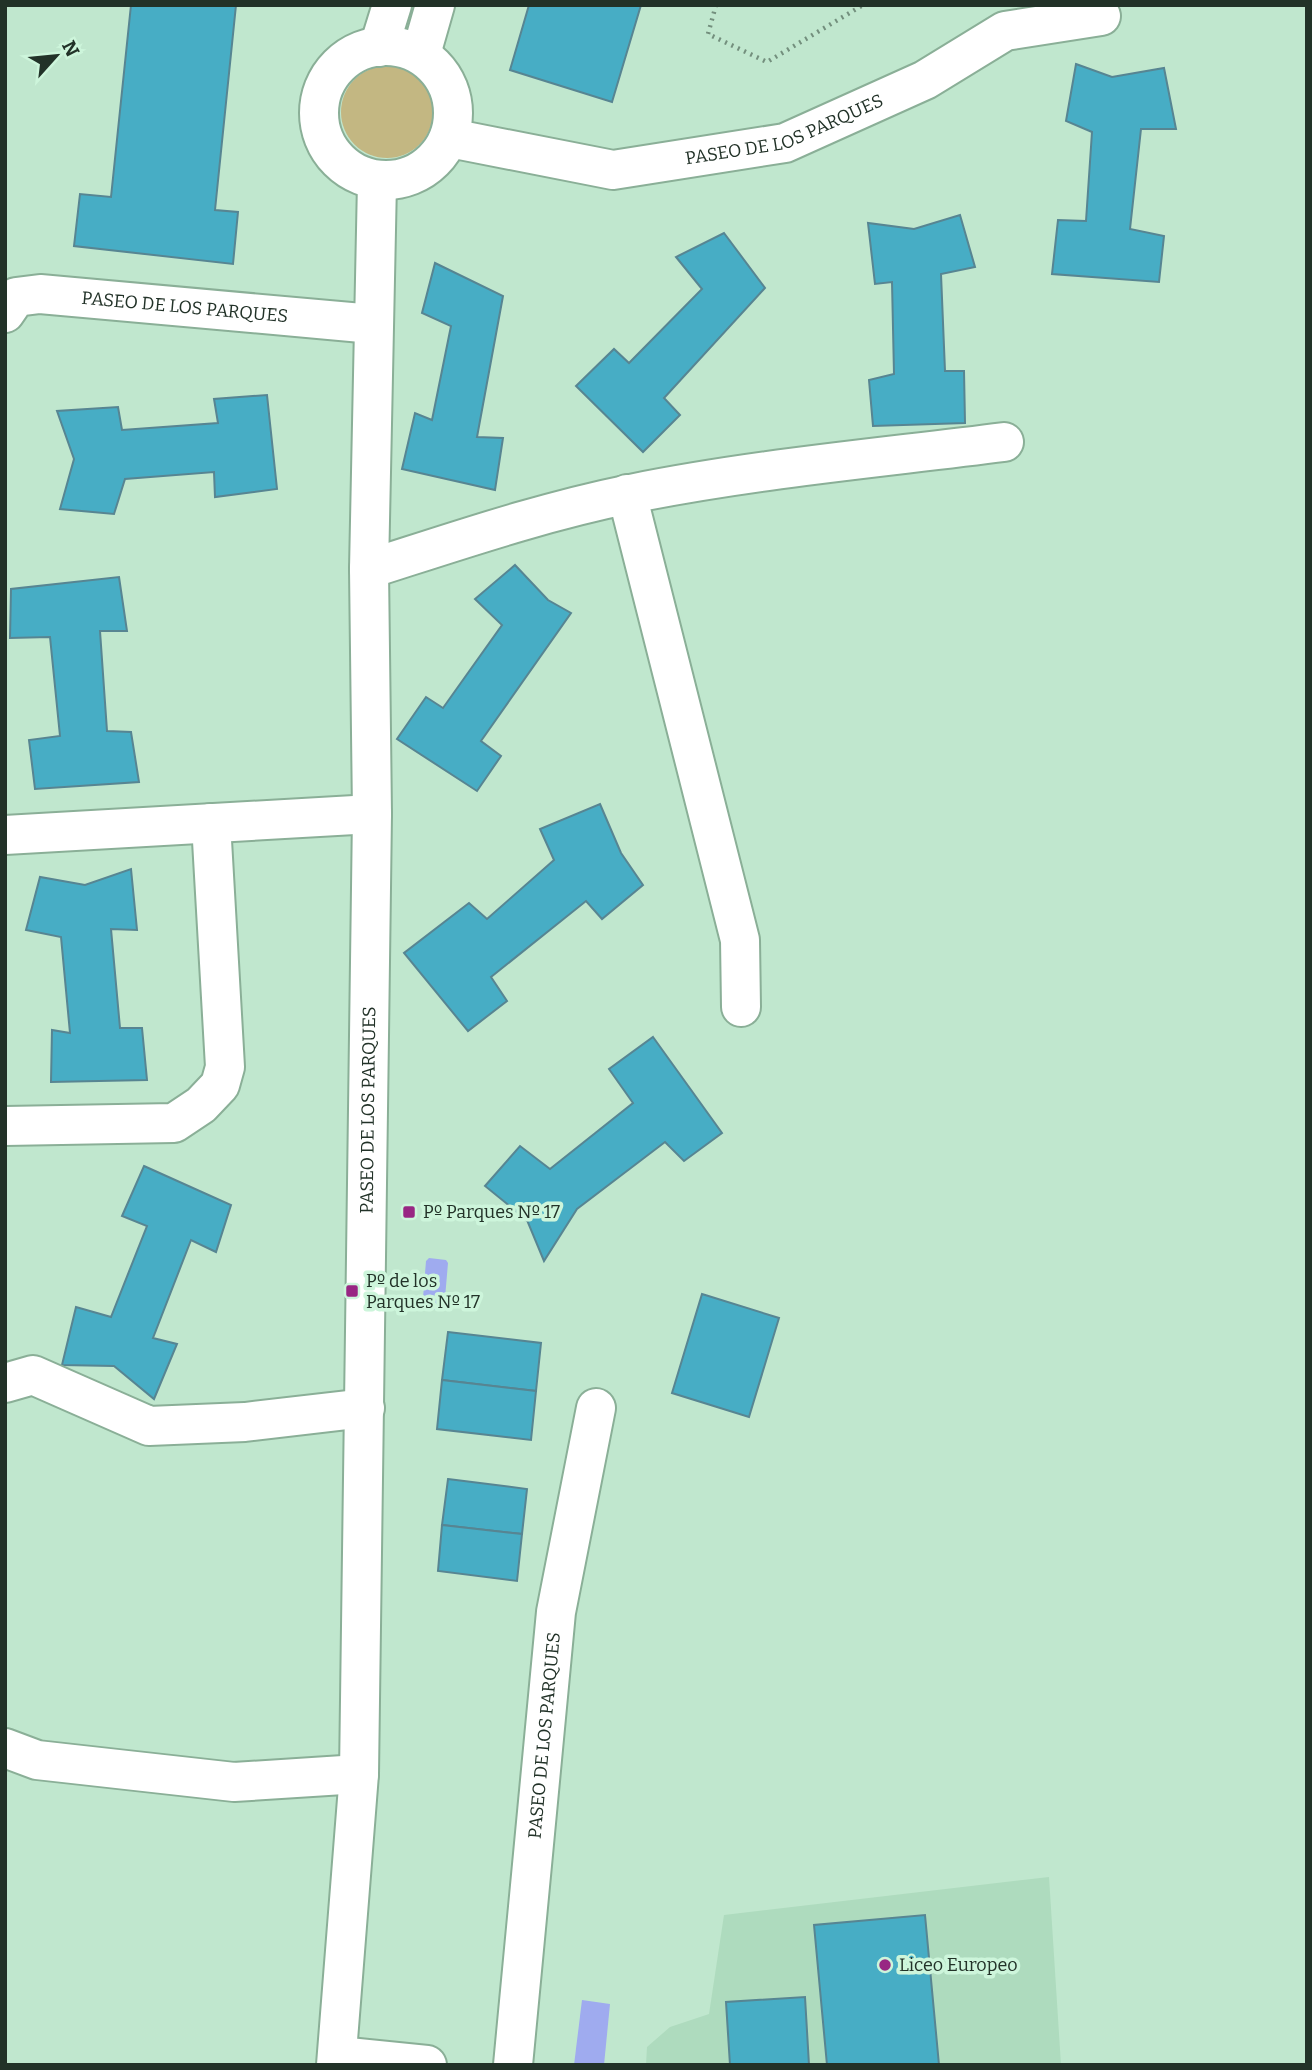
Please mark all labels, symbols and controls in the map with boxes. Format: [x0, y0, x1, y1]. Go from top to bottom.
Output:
north arrow [21, 21, 91, 91]
text: N [57, 37, 84, 61]
street label: PASEO DE LOS PARQUES [684, 89, 887, 170]
street label: PASEO DE LOS PARQUES [81, 287, 289, 327]
street label: PASEO DE LOS PARQUES [356, 1006, 380, 1214]
place label: Pº Parques Nº 17 [423, 1201, 560, 1223]
marker: Pº Parques Nº 17 [401, 1204, 417, 1220]
place label: Pº de los Parques Nº 17 [366, 1270, 480, 1313]
marker: Pº de los Parques Nº 17 [344, 1283, 360, 1299]
street label: PASEO DE LOS PARQUES [524, 1631, 565, 1840]
place label: Liceo Europeo [899, 1954, 1018, 1976]
marker: Liceo Europeo [877, 1957, 893, 1973]

